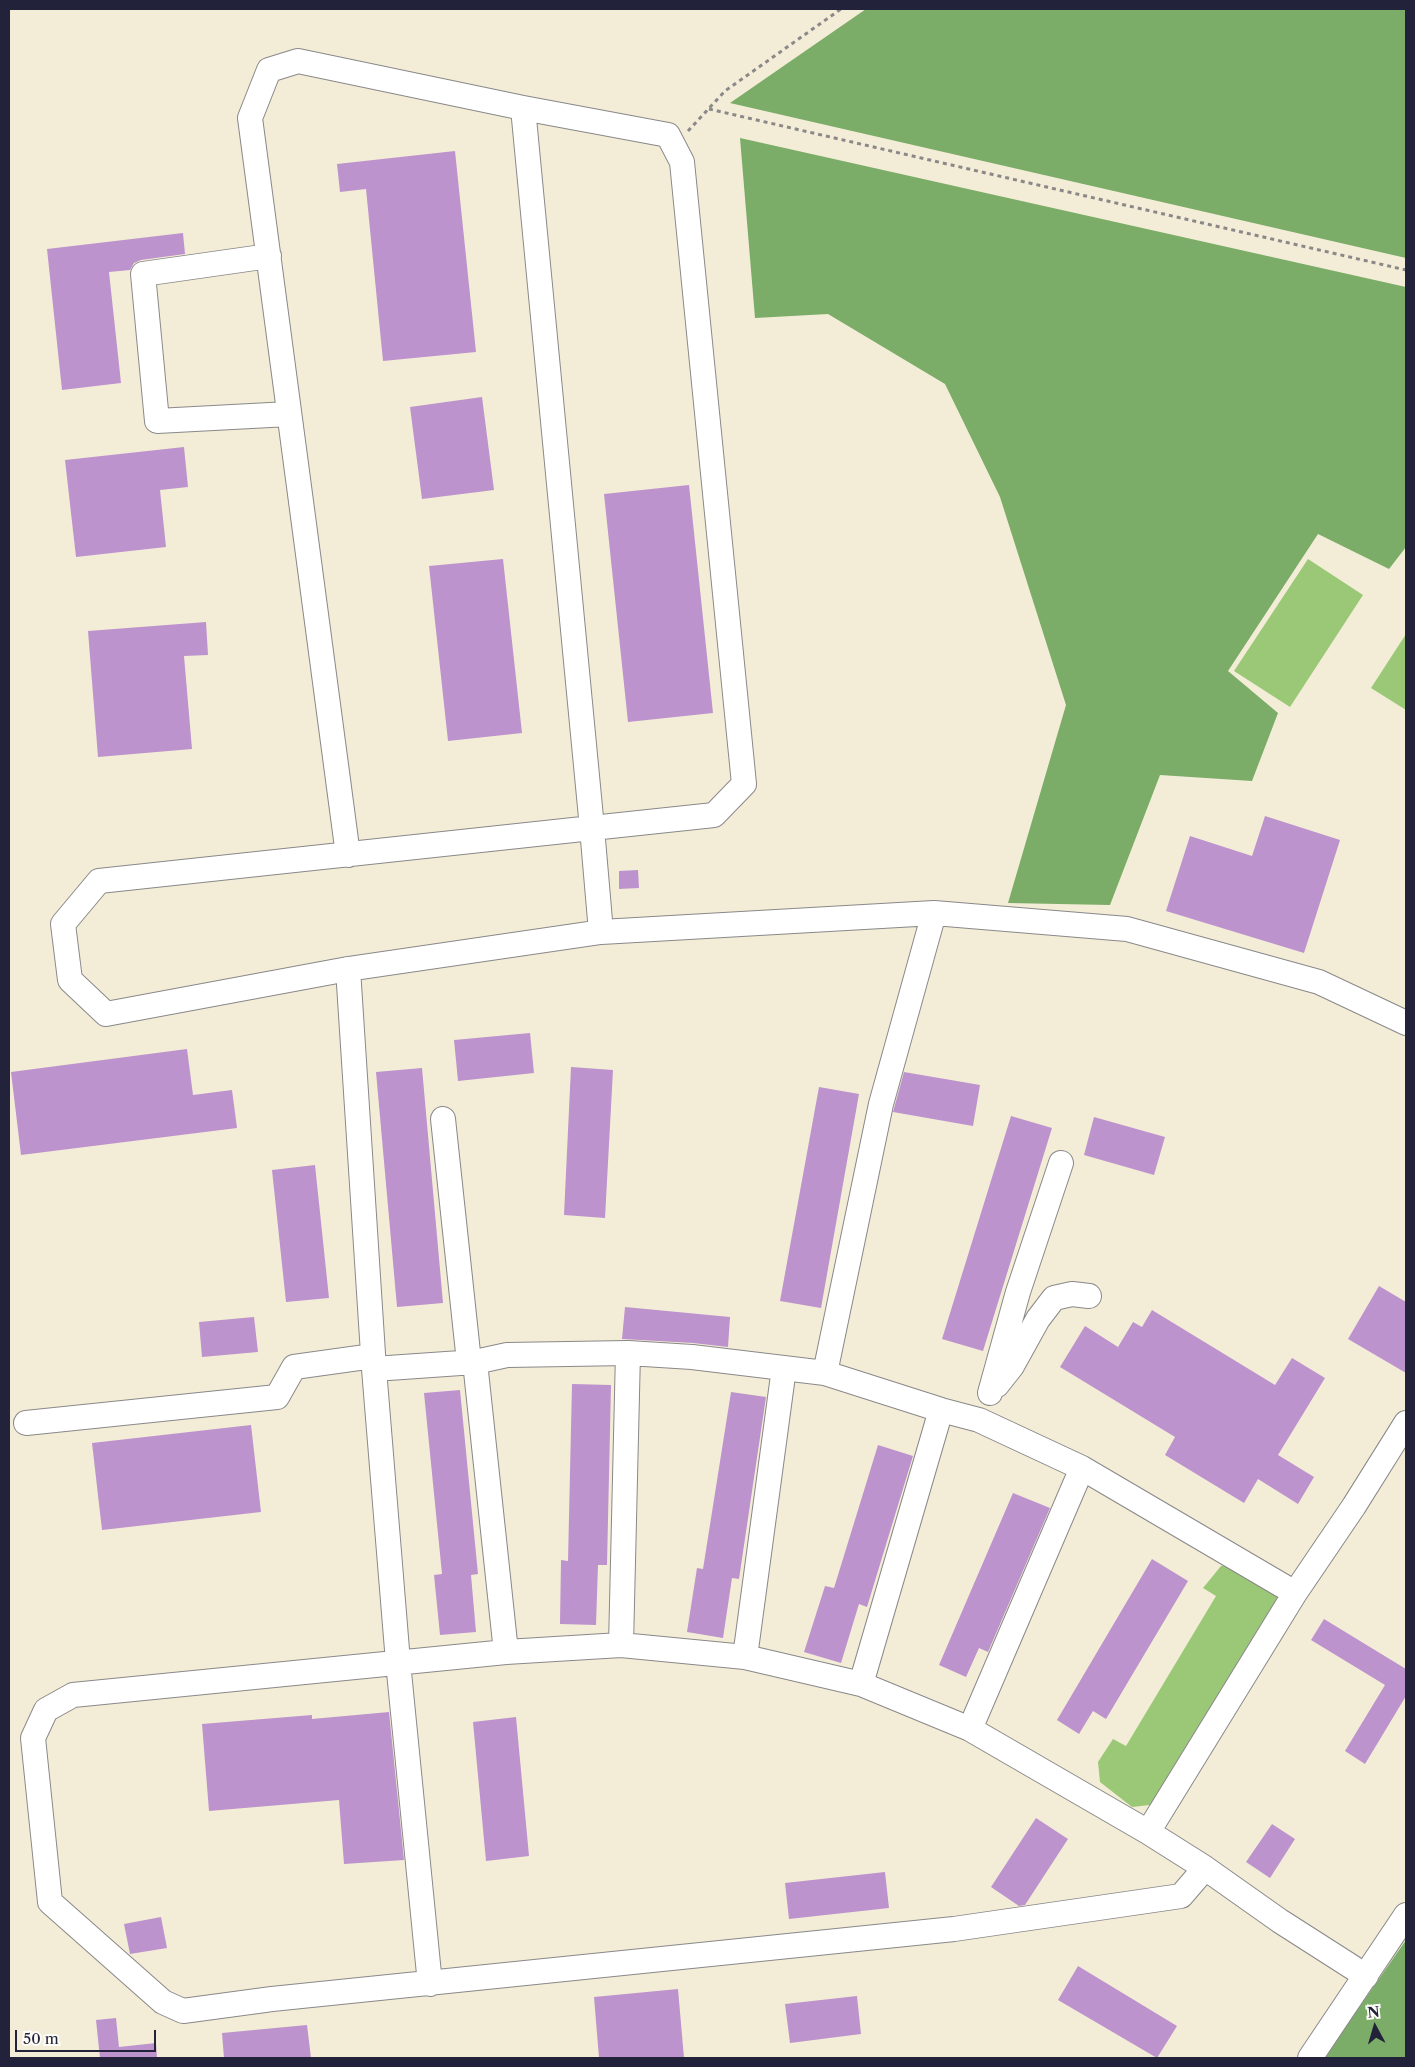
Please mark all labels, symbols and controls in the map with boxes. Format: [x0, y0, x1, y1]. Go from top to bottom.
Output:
north arrow [1350, 2002, 1400, 2052]
text: N [1366, 2002, 1380, 2022]
scale bar [18, 2020, 159, 2052]
text: 50 m [23, 2029, 59, 2048]

